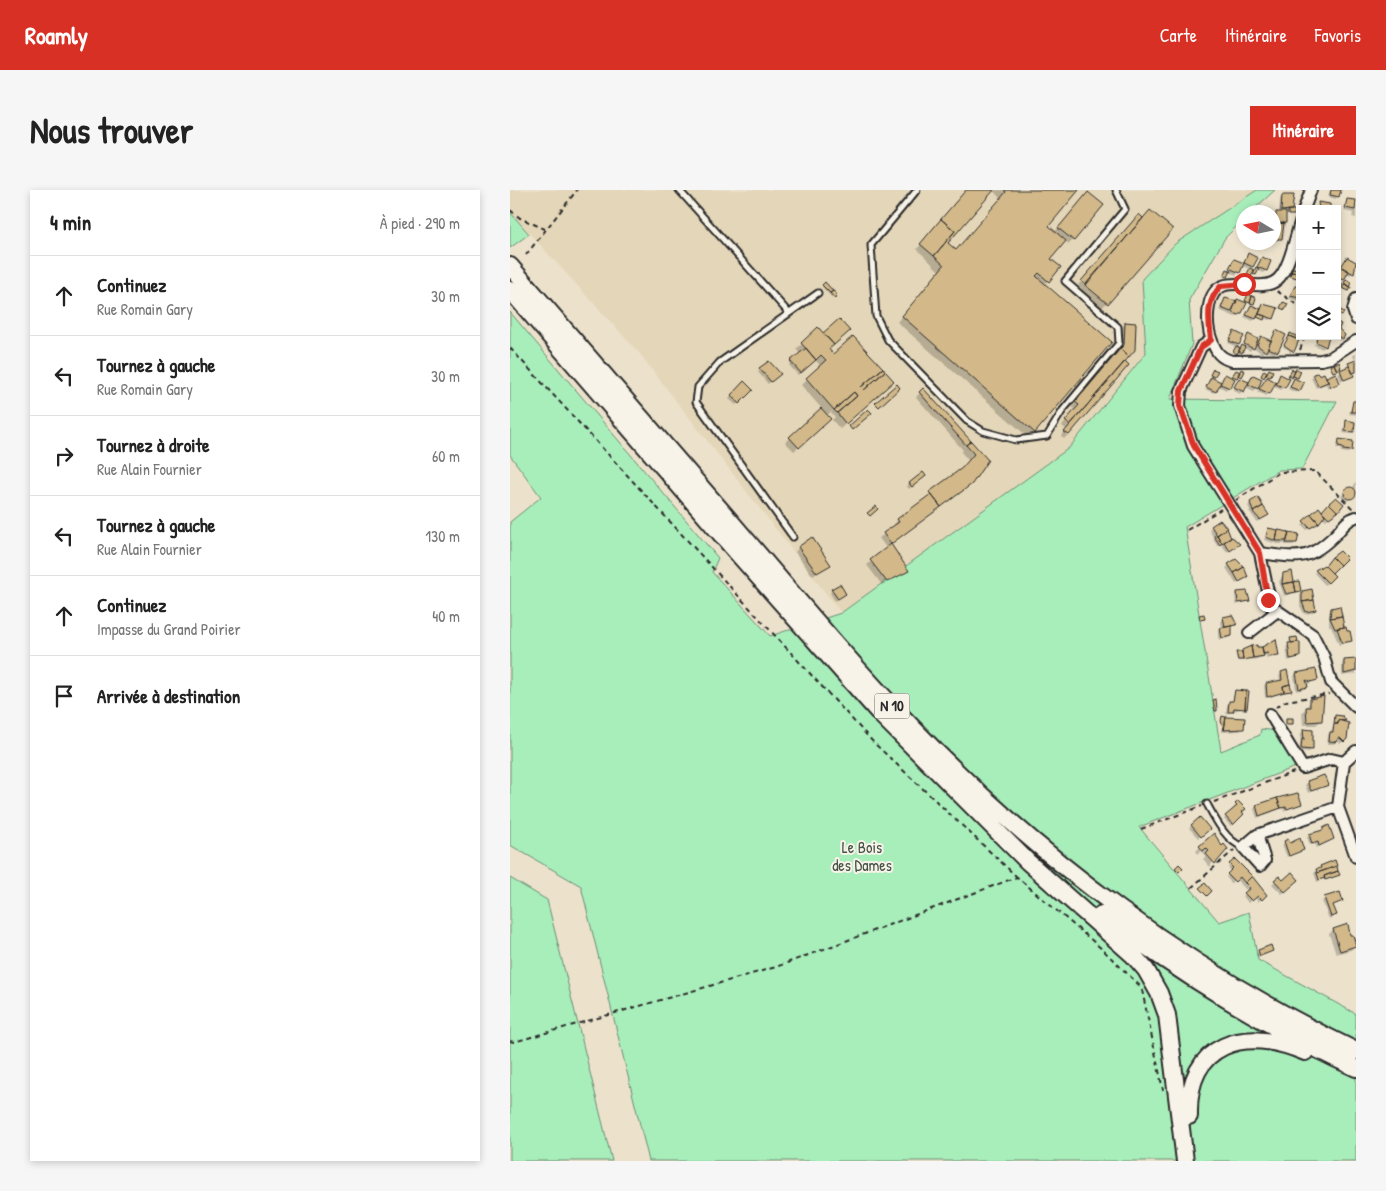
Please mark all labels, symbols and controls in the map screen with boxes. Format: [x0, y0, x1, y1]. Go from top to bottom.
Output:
text: Roamly [25, 19, 88, 51]
text: Carte [1160, 23, 1197, 48]
text: Itinéraire [1225, 23, 1287, 48]
text: Favoris [1315, 23, 1361, 48]
button: Itinéraire [1250, 106, 1356, 155]
text: Nous trouver [30, 107, 193, 154]
north arrow [1236, 205, 1281, 250]
map controls [1296, 205, 1341, 340]
button: + [1296, 205, 1341, 250]
text: 4 min [50, 208, 91, 237]
text: À pied · 290 m [380, 212, 460, 234]
button: − [1296, 250, 1341, 295]
text: Continuez [97, 272, 166, 298]
route start [1233, 273, 1256, 296]
icon: ahead [50, 282, 78, 310]
text: 30 m [431, 285, 460, 307]
button: layers [1296, 295, 1341, 340]
text: Rue Romain Gary [97, 298, 193, 320]
text: Tournez à gauche [97, 352, 215, 378]
icon: left [50, 362, 78, 390]
text: 30 m [431, 365, 460, 387]
text: Rue Romain Gary [97, 378, 193, 400]
text: Tournez à droite [97, 432, 210, 458]
icon: right [50, 442, 78, 470]
text: 60 m [432, 445, 460, 467]
text: Rue Alain Fournier [97, 458, 202, 480]
text: Tournez à gauche [97, 512, 215, 538]
icon: left [50, 522, 78, 550]
text: 130 m [425, 525, 460, 547]
text: Rue Alain Fournier [97, 538, 202, 560]
route end [1257, 589, 1280, 612]
text: Continuez [97, 592, 166, 618]
icon: ahead [50, 602, 78, 630]
text: 40 m [432, 605, 460, 627]
text: Impasse du Grand Poirier [97, 618, 241, 640]
icon: arrive [50, 682, 78, 710]
text: Arrivée à destination [97, 683, 240, 709]
road number: N 10 [874, 694, 910, 718]
park label: Le Bois des Dames [832, 836, 892, 876]

